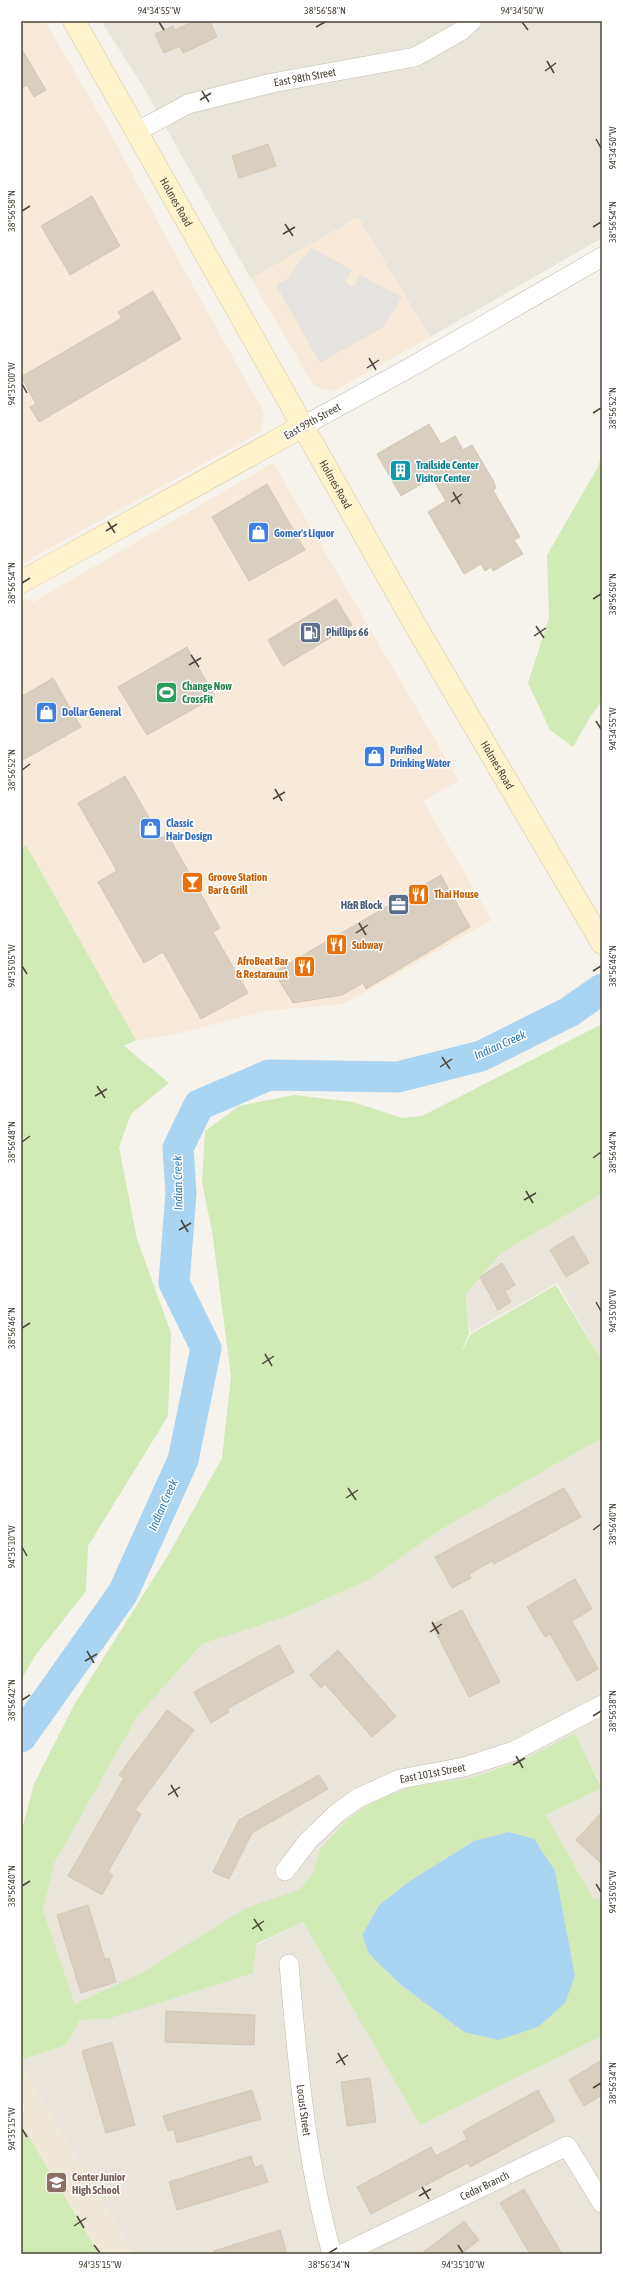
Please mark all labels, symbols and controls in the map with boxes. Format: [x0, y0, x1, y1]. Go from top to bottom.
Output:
text: 94°34'55"W [137, 5, 181, 16]
text: 38°56'58"N [304, 5, 346, 16]
text: 94°34'50"W [500, 5, 544, 16]
street label: East 98th Street [273, 66, 337, 89]
text: 94°34'50"W [607, 126, 618, 170]
street label: Holmes Road [158, 176, 195, 228]
text: 38°56'58"N [6, 190, 17, 232]
text: 38°56'54"N [607, 201, 618, 243]
text: 94°35'00"W [6, 362, 17, 406]
text: 38°56'52"N [607, 387, 618, 429]
street label: East 99th Street [282, 401, 342, 441]
street label: Holmes Road [317, 458, 354, 511]
building icon: Trailside Center Visitor Center [387, 458, 413, 484]
place label: Trailside Center Visitor Center [415, 459, 479, 484]
shop icon: Gomer's Liquor [246, 520, 272, 546]
place label: Gomer's Liquor [274, 527, 335, 539]
text: 38°56'54"N [6, 562, 17, 604]
text: 38°56'50"N [607, 573, 618, 615]
fuel station icon: Phillips 66 [297, 619, 323, 645]
place label: Phillips 66 [326, 626, 369, 638]
sports icon: Change Now CrossFit [154, 679, 180, 705]
place label: Change Now CrossFit [182, 680, 232, 705]
shop icon: Dollar General [34, 699, 60, 725]
place label: Dollar General [62, 706, 122, 718]
text: 94°34'55"W [607, 707, 618, 751]
street label: Holmes Road [479, 739, 516, 791]
shop icon: Purified Drinking Water [362, 743, 388, 769]
place label: Purified Drinking Water [390, 744, 451, 769]
text: 38°56'52"N [6, 749, 17, 791]
shop icon: Classic Hair Design [137, 816, 163, 842]
place label: Classic Hair Design [166, 817, 212, 842]
bar icon: Groove Station Bar & Grill [179, 870, 205, 896]
place label: Groove Station Bar & Grill [208, 871, 267, 896]
restaurant icon: Thai House [406, 881, 432, 907]
place label: Thai House [434, 888, 479, 900]
office icon: H&R Block [385, 892, 411, 918]
place label: H&R Block [341, 899, 382, 911]
restaurant icon: Subway [324, 932, 350, 958]
place label: Subway [352, 939, 384, 951]
text: 94°35'05"W [6, 944, 17, 988]
text: 38°56'46"N [607, 945, 618, 987]
restaurant icon: AfroBeat Bar & Restaraunt [291, 954, 317, 980]
place label: AfroBeat Bar & Restaraunt [236, 955, 289, 980]
water label: Indian Creek [472, 1027, 529, 1063]
text: 38°56'48"N [6, 1121, 17, 1163]
text: 38°56'44"N [607, 1131, 618, 1173]
water label: Indian Creek [171, 1155, 185, 1211]
text: 94°35'00"W [607, 1289, 618, 1333]
text: 38°56'46"N [6, 1307, 17, 1349]
water label: Indian Creek [145, 1476, 181, 1533]
text: 38°56'40"N [607, 1503, 618, 1545]
text: 94°35'10"W [6, 1525, 17, 1569]
text: 38°56'42"N [6, 1679, 17, 1721]
text: 38°56'38"N [607, 1690, 618, 1732]
street label: East 101st Street [399, 1761, 466, 1785]
text: 38°56'40"N [6, 1865, 17, 1907]
text: 94°35'05"W [607, 1870, 618, 1914]
text: 38°56'34"N [607, 2062, 618, 2104]
street label: Locust Street [295, 2084, 313, 2137]
text: 94°35'15"W [6, 2107, 17, 2151]
street label: Cedar Branch [458, 2169, 511, 2203]
school or university icon: Center Junior High School [43, 2170, 69, 2196]
place label: Center Junior High School [72, 2171, 126, 2196]
text: 94°35'15"W [78, 2259, 122, 2270]
text: 38°56'34"N [308, 2259, 350, 2270]
text: 94°35'10"W [441, 2259, 485, 2270]

